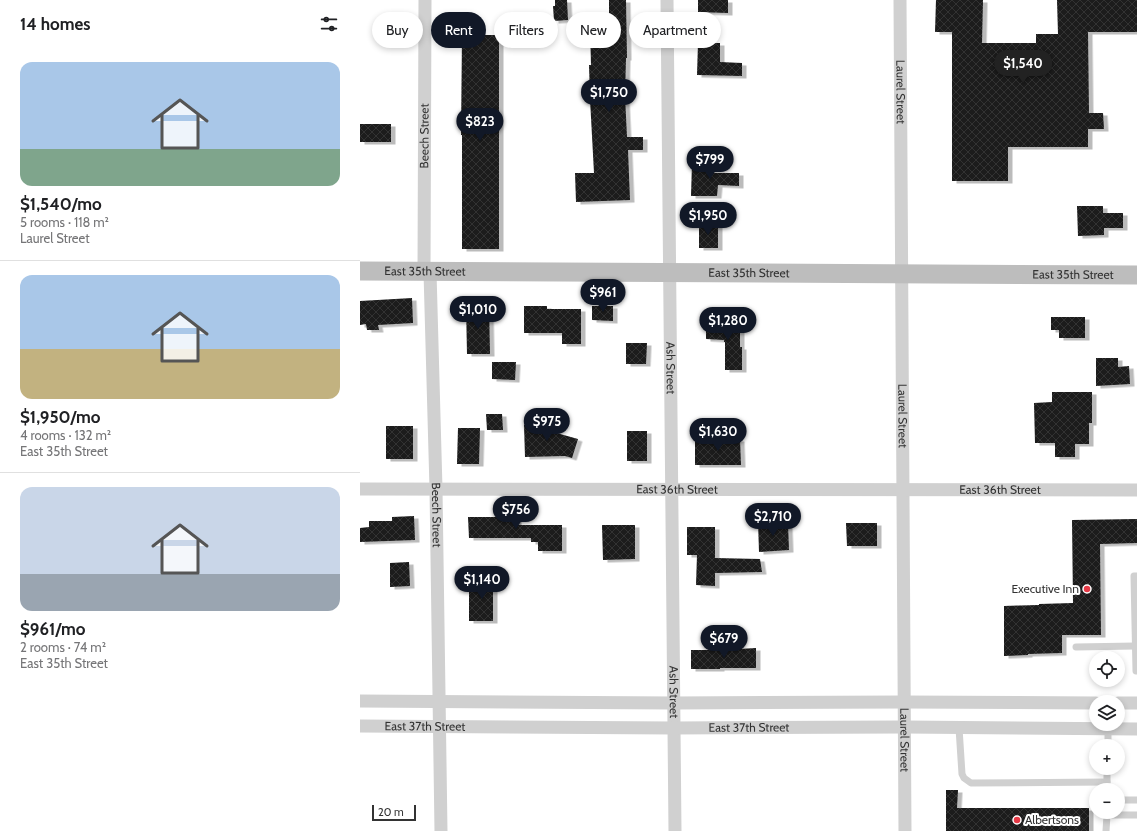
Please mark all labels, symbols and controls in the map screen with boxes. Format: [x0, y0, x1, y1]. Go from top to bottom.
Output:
chip: Buy [372, 12, 423, 48]
chip: Rent [431, 12, 486, 48]
chip: Filters [494, 12, 558, 48]
chip: New [566, 12, 621, 48]
chip: Apartment [629, 12, 721, 48]
icon: filters [318, 13, 340, 35]
text: 14 homes [20, 14, 90, 34]
pin: $1,540 [990, 50, 1056, 84]
text: $1,540 [1003, 55, 1043, 71]
street label: Laurel Street [893, 60, 909, 124]
pin: $1,750 [576, 79, 642, 113]
text: $1,750 [590, 84, 628, 100]
icon: home [144, 88, 216, 160]
street label: Beech Street [416, 103, 432, 169]
pin: $823 [456, 108, 504, 142]
text: $823 [465, 113, 495, 129]
pin: $799 [686, 146, 734, 180]
text: $799 [696, 151, 724, 167]
text: $1,540/mo [20, 194, 102, 214]
pin: $1,950 [675, 202, 741, 236]
text: $1,950 [689, 207, 727, 223]
text: 5 rooms · 118 m² [20, 214, 109, 230]
text: Laurel Street [20, 230, 90, 246]
street label: East 35th Street [384, 263, 466, 279]
street label: East 35th Street [708, 265, 790, 280]
street label: East 35th Street [1032, 266, 1114, 282]
pin: $961 [579, 279, 627, 313]
text: $961 [590, 284, 616, 300]
pin: $1,010 [445, 296, 511, 330]
icon: home [144, 301, 216, 373]
text: $1,010 [459, 301, 497, 317]
pin: $1,280 [695, 307, 761, 341]
text: $1,280 [708, 312, 748, 328]
street label: Ash Street [663, 342, 679, 394]
street label: Laurel Street [895, 384, 911, 448]
text: $1,950/mo [20, 407, 100, 427]
pin: $975 [523, 408, 571, 442]
text: $975 [533, 413, 561, 429]
pin: $1,630 [685, 418, 751, 452]
text: $1,630 [699, 423, 737, 439]
text: 4 rooms · 132 m² [20, 427, 111, 443]
text: East 35th Street [20, 443, 108, 459]
street label: East 36th Street [636, 481, 718, 496]
street label: Beech Street [429, 482, 445, 548]
street label: East 36th Street [959, 482, 1041, 497]
pin: $756 [492, 496, 540, 530]
text: $756 [502, 501, 530, 517]
pin: $2,710 [740, 503, 806, 537]
text: $2,710 [754, 508, 792, 524]
icon: home [144, 513, 216, 585]
pin: $1,140 [449, 566, 515, 600]
text: $1,140 [463, 571, 501, 587]
place label: Executive Inn [1011, 581, 1079, 596]
marker: Executive Inn [1082, 584, 1092, 594]
text: $961/mo [20, 619, 85, 639]
pin: $679 [700, 625, 748, 659]
text: $679 [710, 630, 738, 646]
text: 2 rooms · 74 m² [20, 639, 106, 655]
map controls [1089, 651, 1125, 819]
button: locate [1089, 651, 1125, 687]
text: East 35th Street [20, 655, 108, 671]
street label: Ash Street [666, 666, 682, 718]
button: layers [1089, 695, 1125, 731]
street label: Laurel Street [897, 708, 913, 772]
street label: East 37th Street [385, 718, 465, 734]
street label: East 37th Street [709, 720, 789, 735]
button: + [1089, 739, 1125, 775]
button: − [1089, 783, 1125, 819]
scale bar [372, 803, 416, 822]
text: 20 m [378, 805, 404, 819]
place label: Albertsons [1025, 812, 1079, 827]
marker: Albertsons [1012, 815, 1022, 825]

